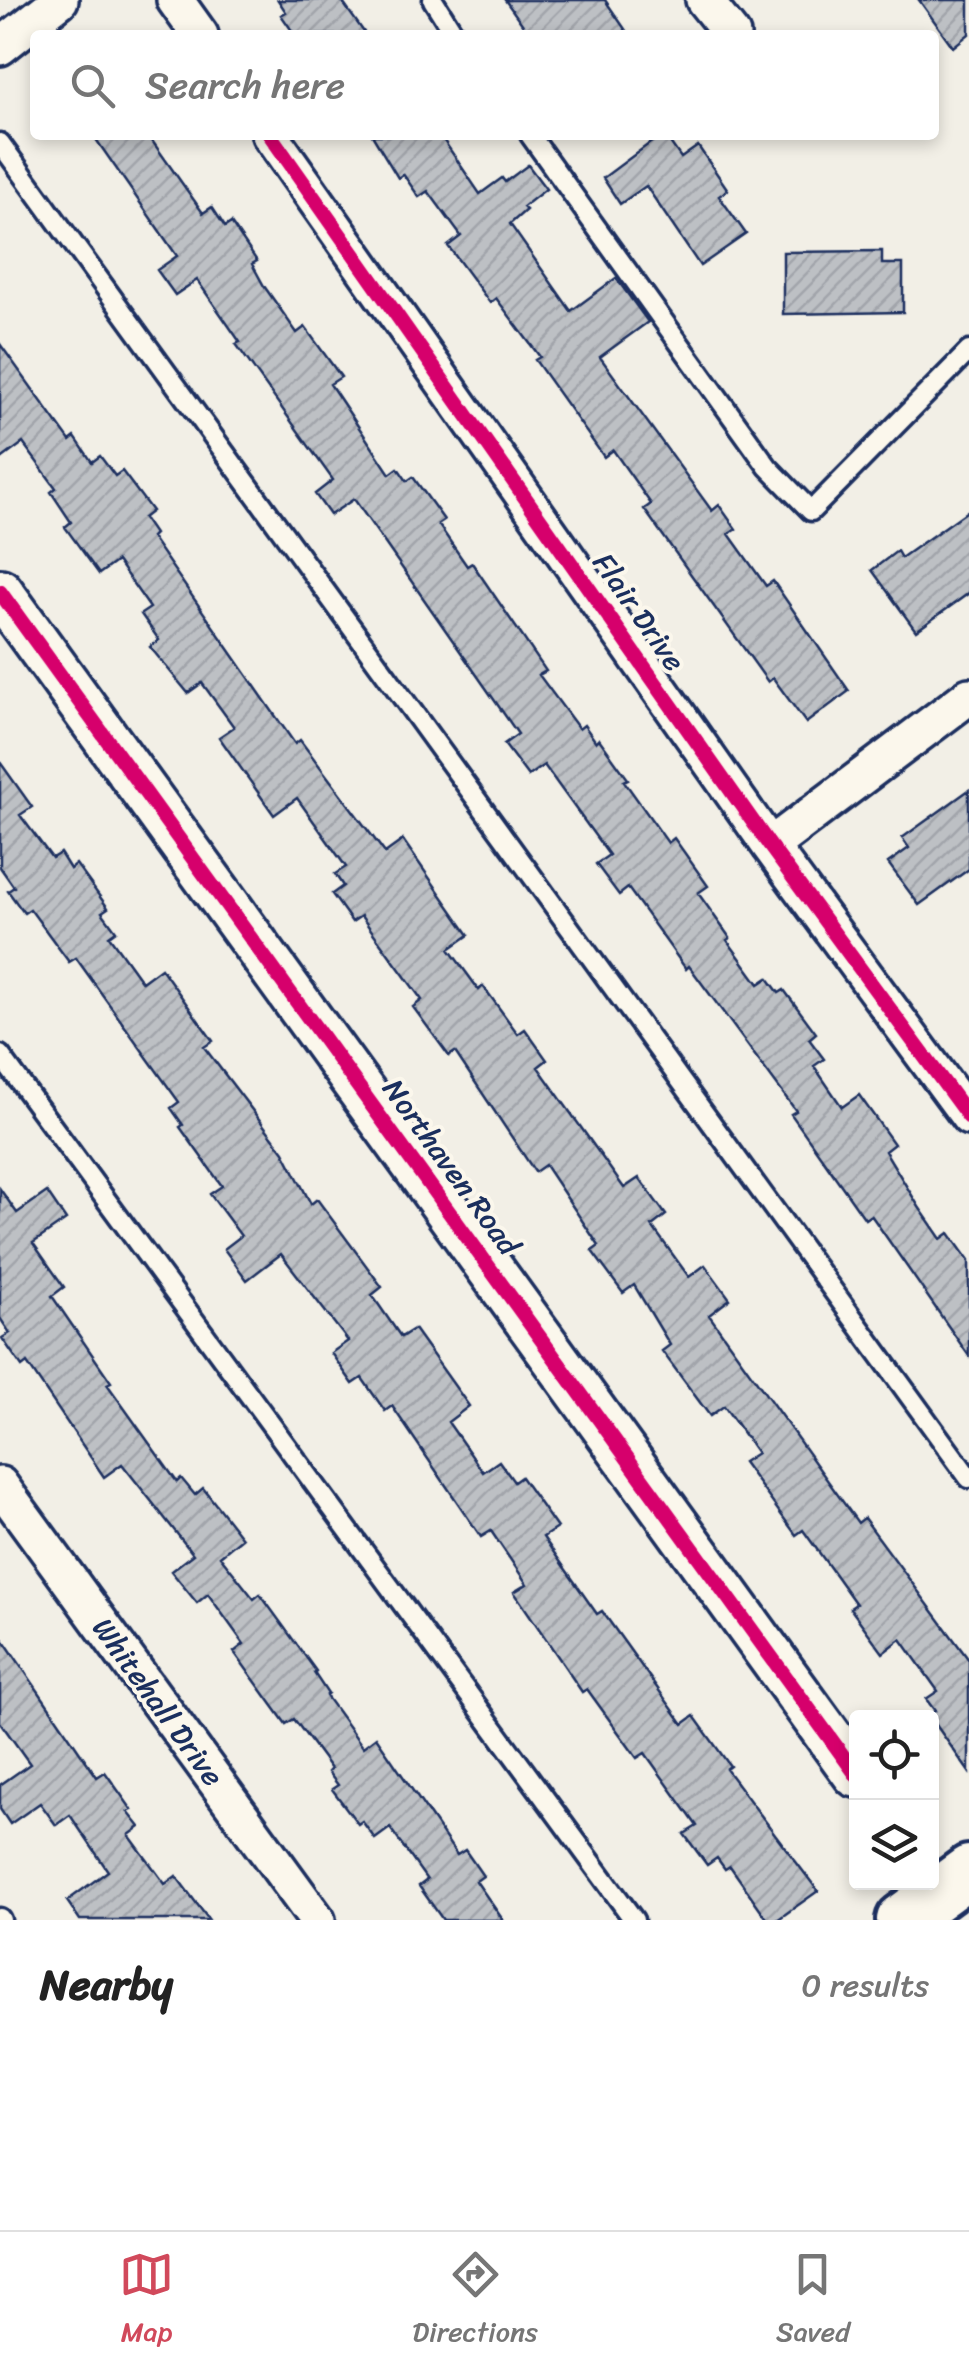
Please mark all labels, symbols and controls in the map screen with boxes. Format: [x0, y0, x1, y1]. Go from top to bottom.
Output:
search box [30, 30, 939, 140]
text: Search here [145, 52, 345, 119]
icon: search [65, 58, 120, 113]
street label: Flair Drive [578, 541, 700, 683]
street label: Northaven Road [368, 1067, 536, 1269]
street label: Whitehall Drive [78, 1606, 238, 1798]
map controls [849, 1710, 939, 1890]
button: locate [849, 1710, 939, 1800]
button: layers [849, 1800, 939, 1890]
text: Nearby [40, 1948, 173, 2022]
text: 0 results [801, 1957, 929, 2014]
tab: Map [119, 2247, 174, 2356]
tab: Directions [412, 2247, 538, 2356]
tab: Saved [776, 2247, 850, 2356]

